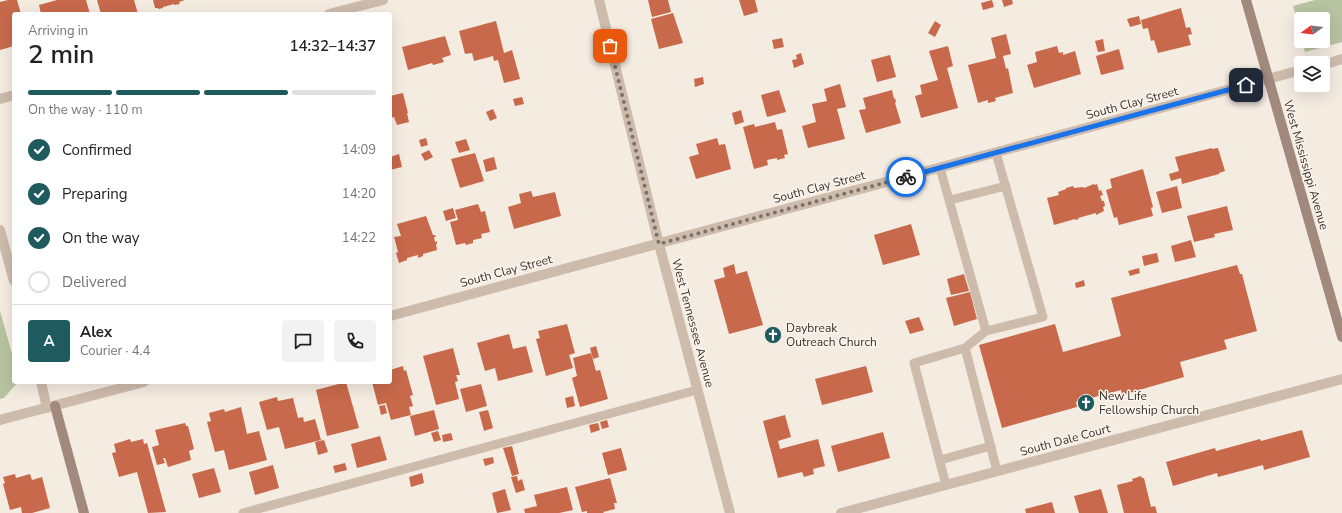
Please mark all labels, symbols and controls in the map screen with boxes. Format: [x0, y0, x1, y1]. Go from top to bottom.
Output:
north arrow [1294, 12, 1330, 48]
map controls [1294, 12, 1330, 92]
text: Arriving in [28, 22, 88, 40]
pin [593, 29, 627, 63]
icon: bag [599, 35, 621, 57]
text: 14:32–14:37 [289, 36, 376, 56]
text: 2 min [28, 37, 94, 72]
button: layers [1294, 56, 1330, 92]
pin [1229, 68, 1263, 102]
icon: home [1235, 74, 1257, 96]
street label: South Clay Street [1084, 83, 1181, 123]
street label: West Mississippi Avenue [1280, 98, 1332, 232]
text: On the way · 110 m [28, 101, 143, 119]
icon: check [28, 139, 50, 161]
text: Confirmed [62, 140, 132, 160]
text: 14:09 [342, 141, 376, 159]
courier [886, 157, 926, 197]
icon: bike [895, 166, 917, 188]
street label: South Clay Street [771, 167, 868, 207]
icon: check [28, 183, 50, 205]
text: Preparing [62, 184, 127, 204]
text: 14:20 [342, 185, 376, 203]
icon: check [28, 227, 50, 249]
text: On the way [62, 228, 140, 248]
text: 14:22 [342, 229, 376, 247]
street label: South Clay Street [458, 251, 555, 291]
street label: West Tennessee Avenue [668, 257, 718, 389]
text: Delivered [62, 272, 127, 292]
button: chat [282, 320, 324, 362]
button: phone [334, 320, 376, 362]
place label: Daybreak Outreach Church [786, 320, 877, 350]
text: Alex [80, 322, 112, 342]
church icon: Daybreak Outreach Church [763, 325, 783, 345]
text: A [43, 331, 55, 351]
text: Courier · 4.4 [80, 342, 150, 360]
place label: New Life Fellowship Church [1099, 388, 1199, 418]
church icon: New Life Fellowship Church [1076, 393, 1096, 413]
street label: South Dale Court [1018, 420, 1113, 460]

